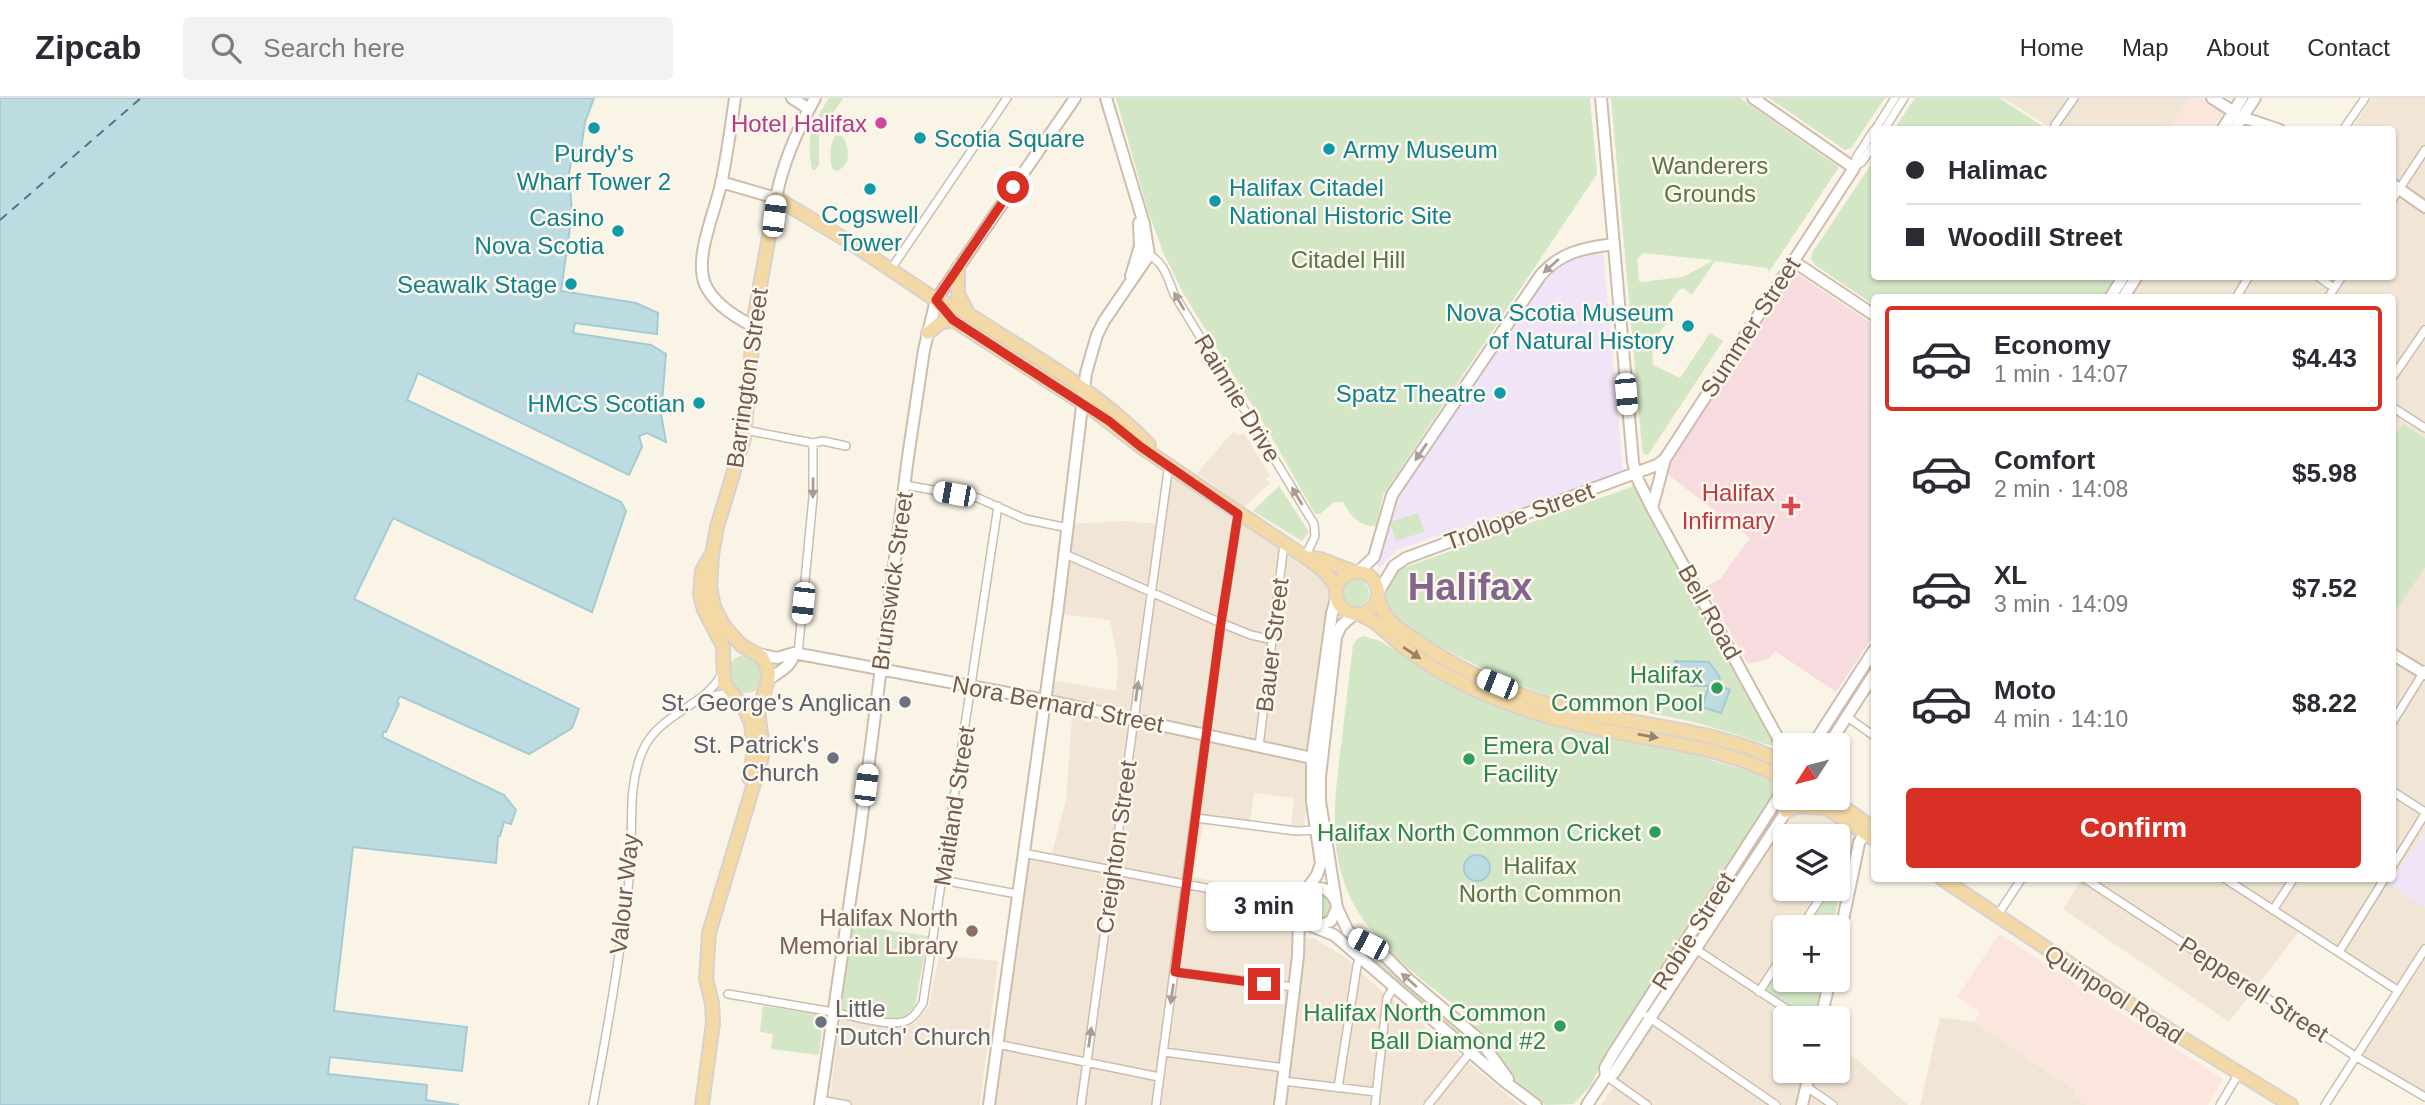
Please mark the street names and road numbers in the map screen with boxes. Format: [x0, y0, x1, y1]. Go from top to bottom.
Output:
street label: Summer Street [1695, 252, 1805, 402]
street label: Barrington Street [721, 286, 773, 470]
street label: Rainnie Drive [1189, 329, 1287, 467]
street label: Trollope Street [1441, 476, 1597, 555]
street label: Brunswick Street [866, 490, 918, 672]
street label: Bell Road [1673, 560, 1747, 664]
street label: Bauer Street [1250, 576, 1294, 714]
street label: Nora Bernard Street [950, 670, 1166, 738]
street label: Maitland Street [928, 724, 980, 888]
street label: Creighton Street [1090, 758, 1142, 935]
street label: Valour Way [604, 832, 644, 956]
street label: Robie Street [1646, 867, 1740, 995]
street label: Pepperell Street [2174, 931, 2334, 1047]
street label: Quinpool Road [2040, 939, 2188, 1049]

